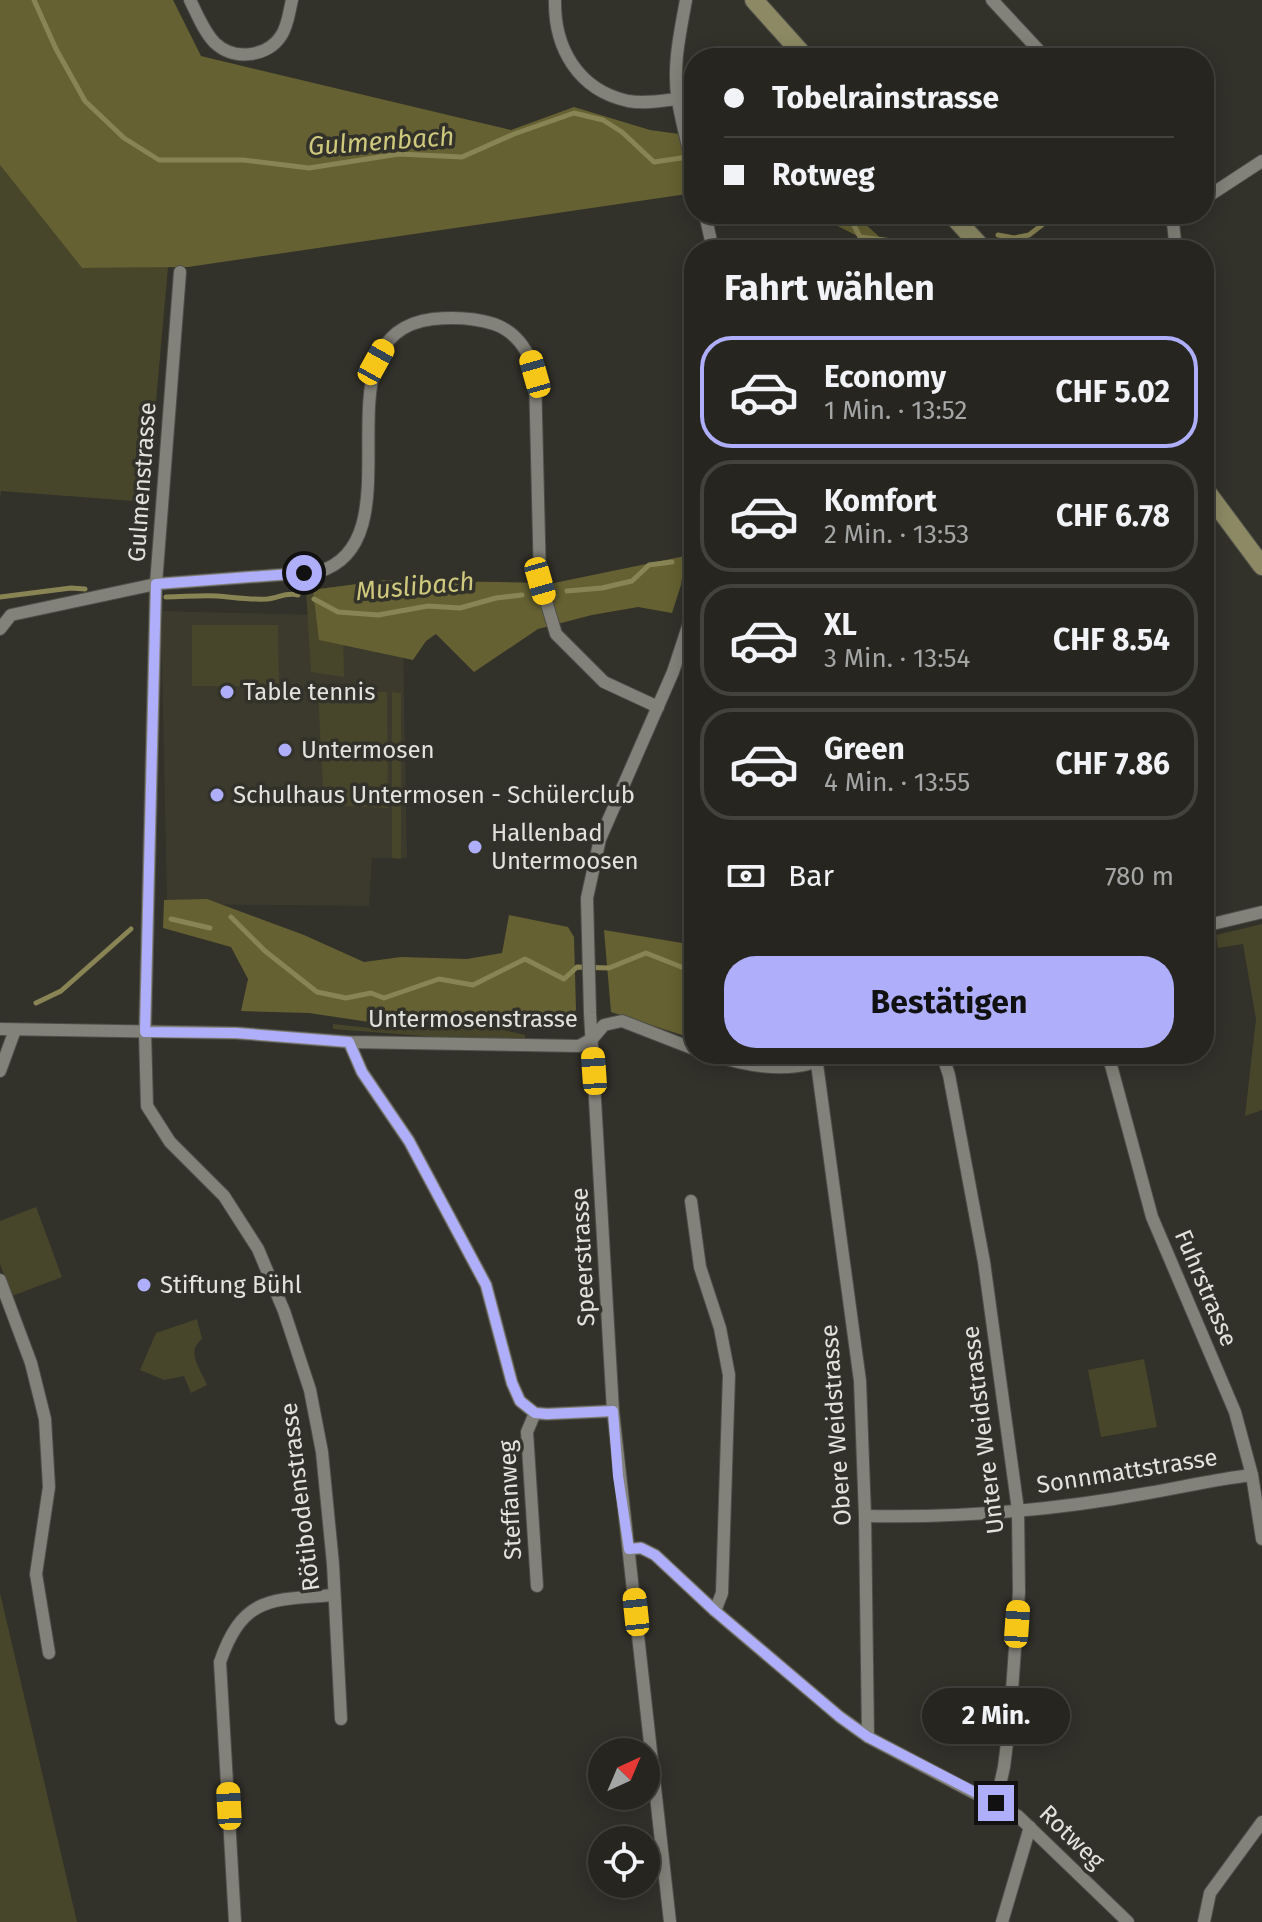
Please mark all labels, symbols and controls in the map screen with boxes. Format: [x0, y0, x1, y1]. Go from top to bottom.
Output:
text: Tobelrainstrasse [772, 80, 999, 116]
water label: Gulmenbach [307, 121, 455, 162]
text: Rotweg [772, 157, 875, 193]
text: Fahrt wählen [724, 266, 935, 310]
car [354, 335, 398, 389]
car [517, 348, 553, 400]
icon: car [728, 356, 800, 428]
text: Economy [824, 359, 946, 395]
text: CHF 5.02 [1055, 374, 1170, 410]
text: 1 Min. · 13:52 [824, 395, 967, 426]
street label: Gulmenstrasse [122, 401, 162, 563]
icon: car [728, 480, 800, 552]
text: Komfort [824, 483, 937, 519]
text: CHF 6.78 [1056, 498, 1170, 534]
text: 2 Min. · 13:53 [824, 519, 969, 550]
route start [286, 555, 322, 591]
car [522, 555, 558, 607]
water label: Muslibach [354, 566, 476, 607]
icon: car [728, 604, 800, 676]
text: XL [824, 607, 857, 643]
text: CHF 8.54 [1053, 622, 1170, 658]
text: 3 Min. · 13:54 [824, 643, 970, 674]
place label: Table tennis [243, 678, 375, 706]
marker: Table tennis [218, 683, 236, 701]
icon: car [728, 728, 800, 800]
text: Green [824, 731, 905, 767]
place label: Untermosen [301, 736, 435, 764]
marker: Untermosen [276, 741, 294, 759]
text: CHF 7.86 [1055, 746, 1170, 782]
text: 4 Min. · 13:55 [824, 767, 970, 798]
place label: Schulhaus Untermosen - Schülerclub [233, 781, 635, 809]
marker: Schulhaus Untermosen - Schülerclub [208, 786, 226, 804]
place label: Hallenbad Untermoosen [491, 819, 639, 875]
marker: Hallenbad Untermoosen [466, 838, 484, 856]
icon: cash [724, 854, 768, 898]
text: Bar [788, 858, 834, 894]
text: 780 m [1105, 861, 1174, 892]
button: Bestätigen [724, 956, 1174, 1048]
street label: Untermosenstrasse [368, 1005, 578, 1033]
car [580, 1046, 608, 1096]
street label: Speerstrasse [565, 1187, 601, 1327]
street label: Fuhrstrasse [1169, 1225, 1243, 1351]
place label: Stiftung Bühl [160, 1271, 302, 1299]
marker: Stiftung Bühl [135, 1276, 153, 1294]
street label: Obere Weidstrasse [815, 1323, 857, 1527]
street label: Untere Weidstrasse [956, 1324, 1010, 1536]
street label: Rötibodenstrasse [275, 1401, 325, 1593]
street label: Steffanweg [493, 1439, 527, 1561]
street label: Sonnmattstrasse [1035, 1443, 1219, 1499]
car [622, 1587, 650, 1637]
car [1003, 1599, 1031, 1649]
callout: 2 Min. [922, 1687, 1070, 1743]
text: 2 Min. [962, 1700, 1030, 1731]
north arrow [588, 1738, 660, 1810]
map controls [588, 1738, 660, 1898]
car [216, 1781, 242, 1831]
route end [978, 1785, 1014, 1821]
street label: Rotweg [1034, 1799, 1111, 1875]
button: locate [588, 1826, 660, 1898]

